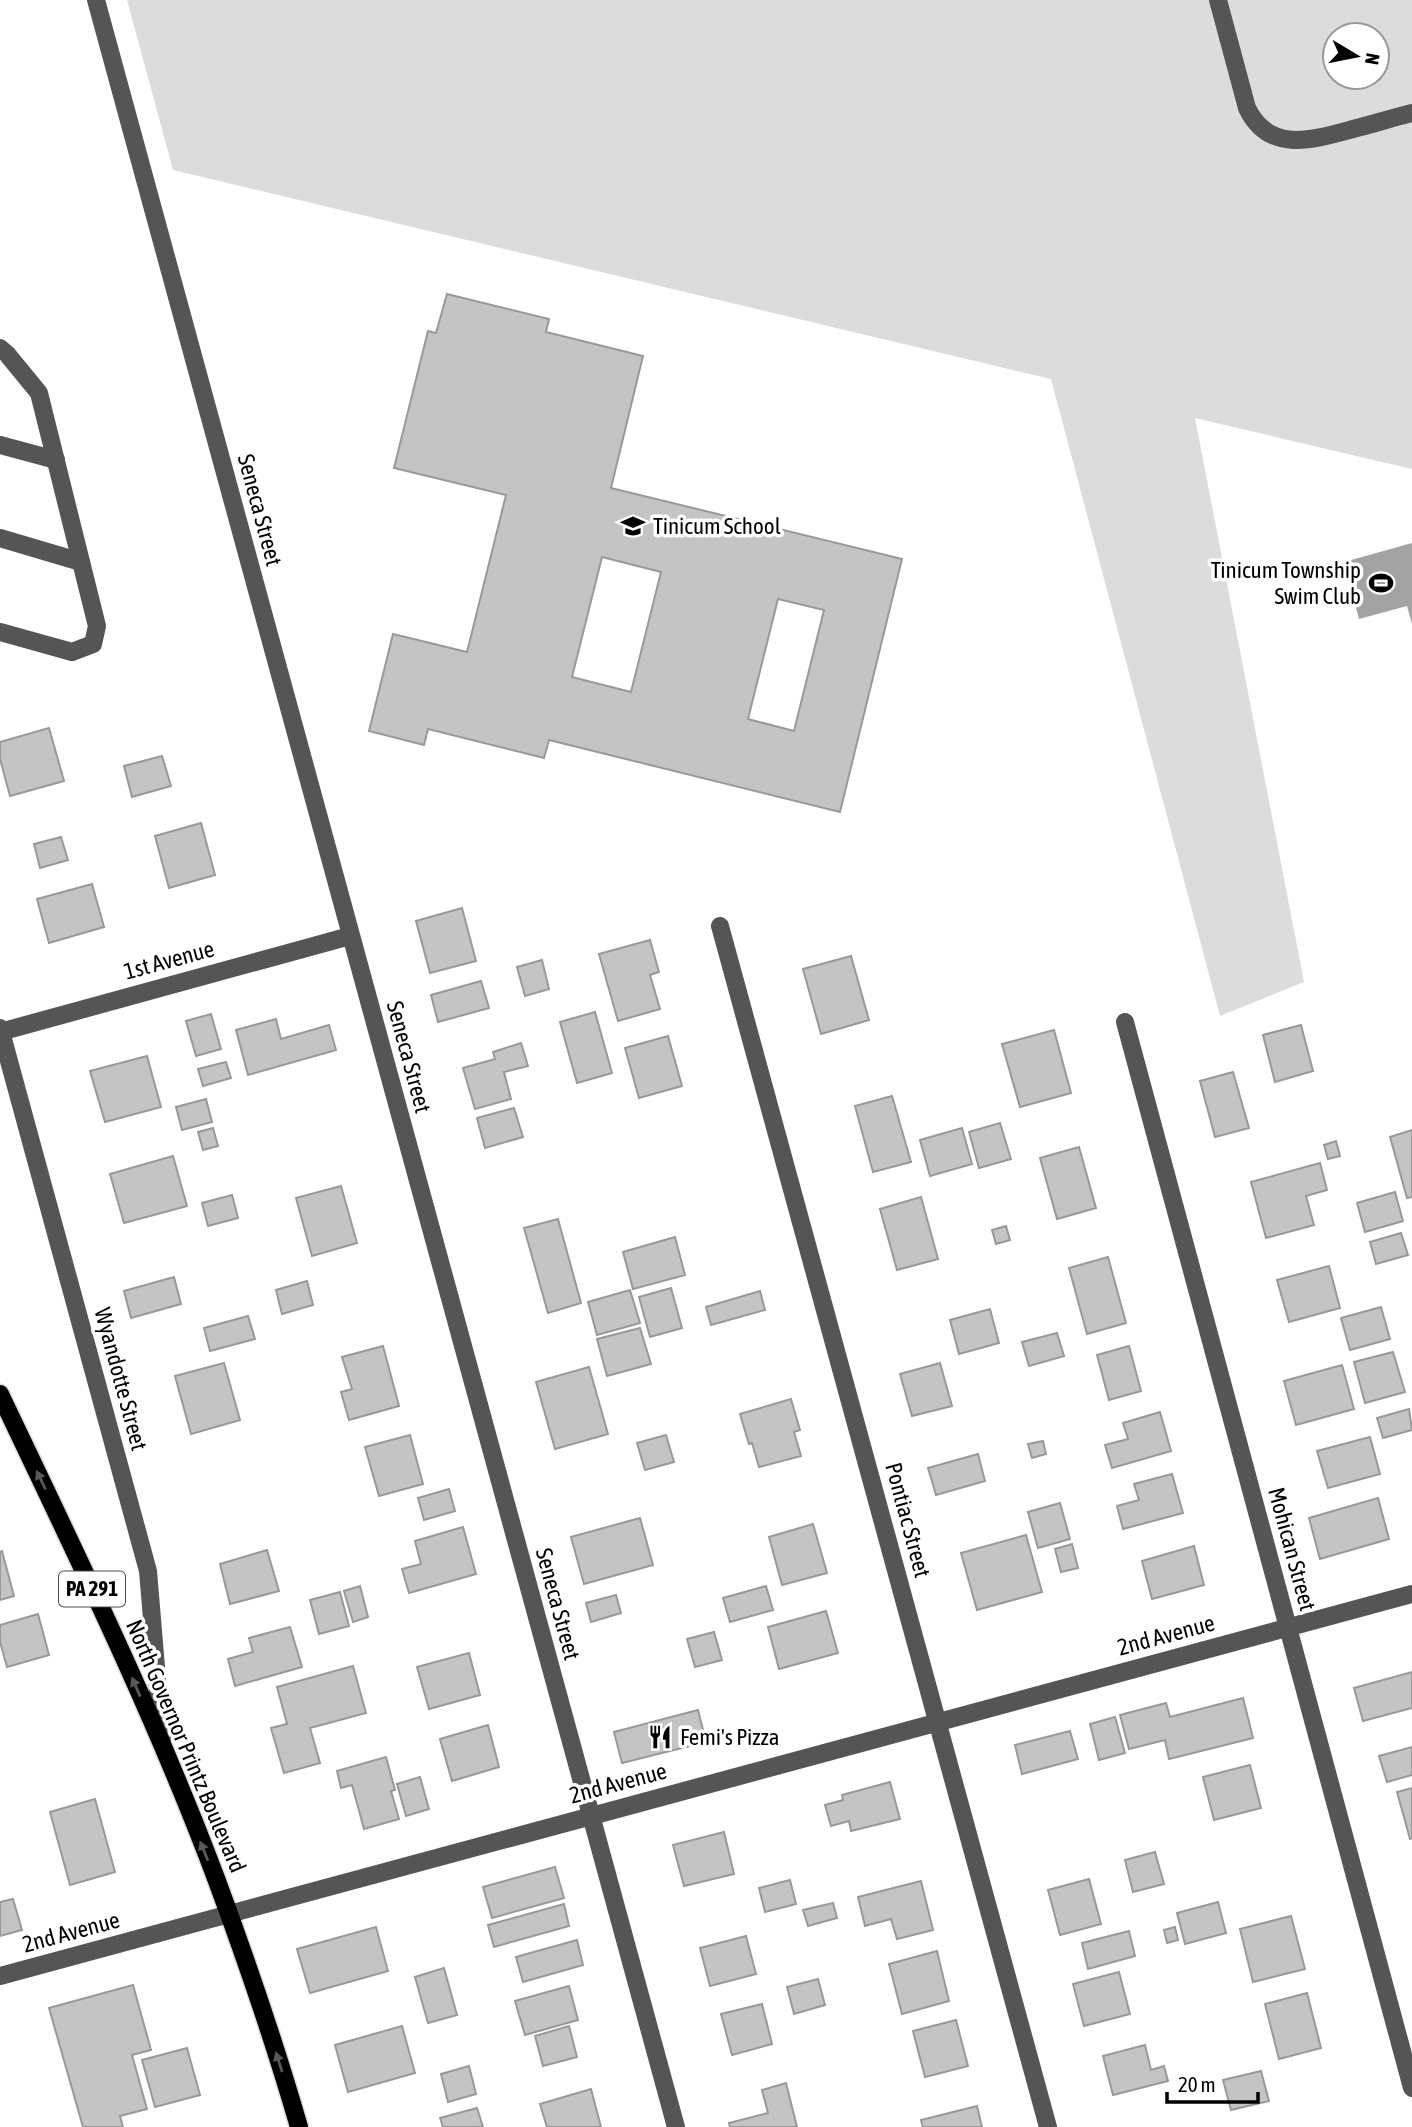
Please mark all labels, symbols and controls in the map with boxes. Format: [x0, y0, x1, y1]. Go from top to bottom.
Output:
north arrow [1321, 21, 1391, 91]
text: N [1361, 52, 1385, 66]
street label: Seneca Street [233, 451, 287, 569]
school or university icon: Tinicum School [619, 512, 647, 540]
place label: Tinicum School [653, 513, 781, 539]
place label: Tinicum Township Swim Club [1211, 557, 1361, 609]
sports icon: Tinicum Township Swim Club [1367, 569, 1395, 597]
street label: 1st Avenue [121, 935, 217, 985]
street label: Seneca Street [382, 998, 436, 1116]
street label: Wyandotte Street [89, 1305, 153, 1453]
street label: Pontiac Street [880, 1460, 936, 1580]
one-way arrow [36, 1470, 47, 1490]
street label: Mohican Street [1263, 1484, 1321, 1614]
street label: Seneca Street [531, 1545, 585, 1663]
road number: PA 291 [59, 1572, 125, 1606]
street label: 2nd Avenue [1114, 1610, 1218, 1660]
street label: North Governor Printz Boulevard [121, 1616, 251, 1876]
one-way arrow [130, 1676, 141, 1697]
restaurant icon: Femi's Pizza [646, 1723, 674, 1751]
place label: Femi's Pizza [680, 1724, 780, 1750]
street label: 2nd Avenue [566, 1758, 670, 1808]
one-way arrow [199, 1840, 210, 1861]
street label: 2nd Avenue [19, 1907, 123, 1957]
one-way arrow [273, 2051, 284, 2072]
scale bar [1167, 2060, 1258, 2104]
text: 20 m [1178, 2072, 1216, 2096]

